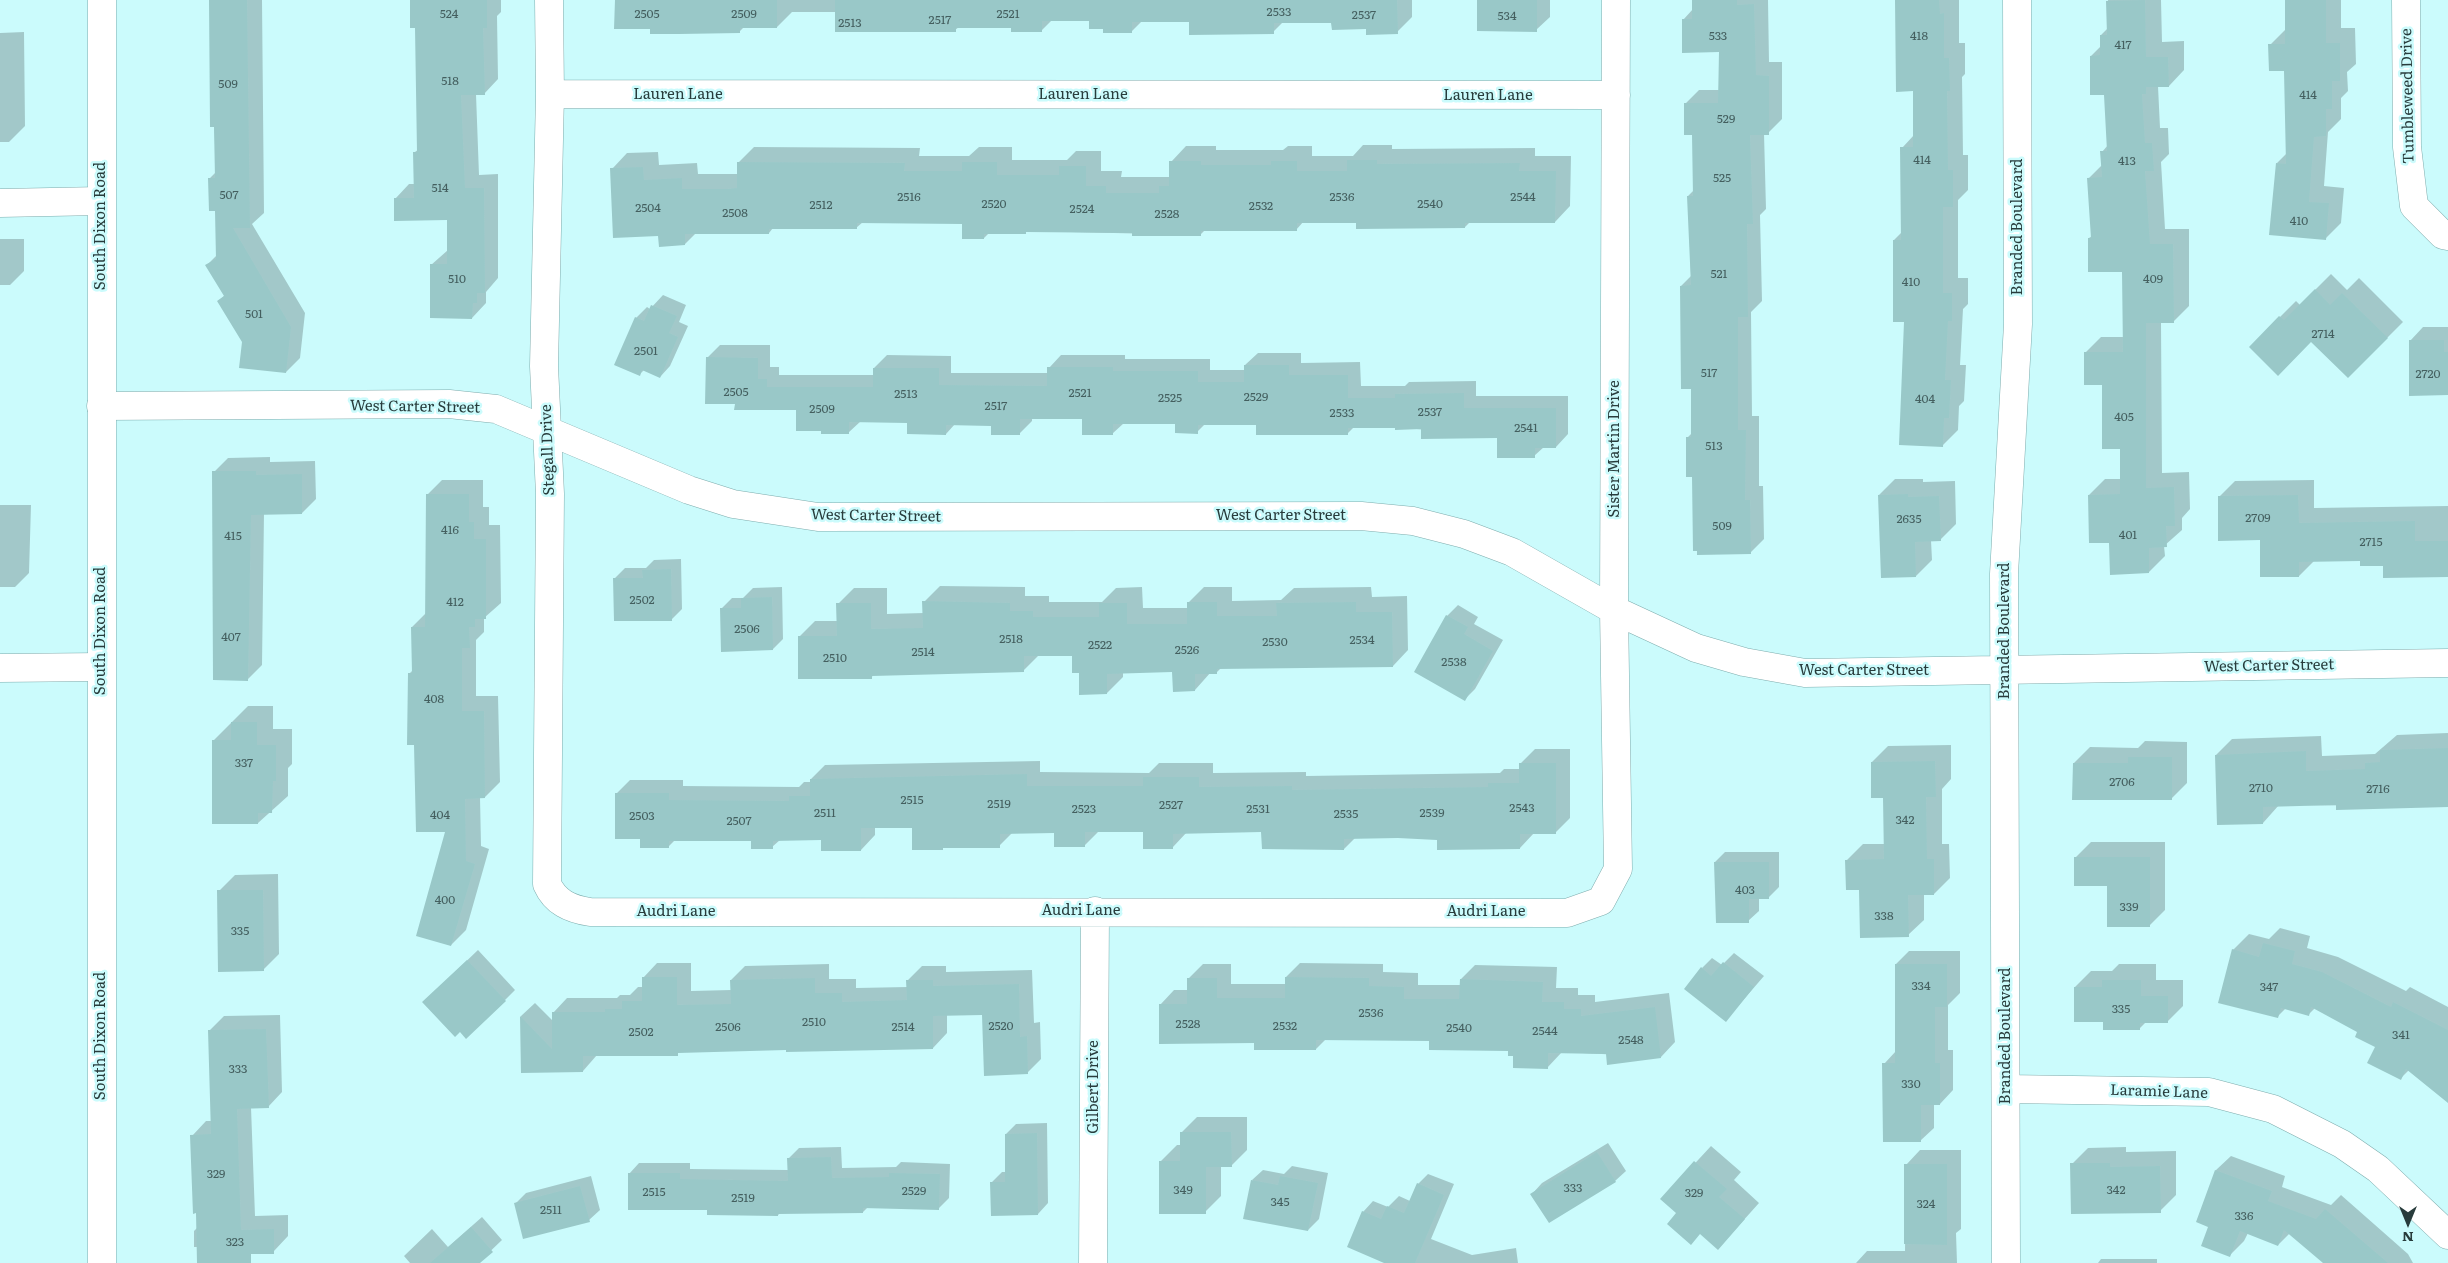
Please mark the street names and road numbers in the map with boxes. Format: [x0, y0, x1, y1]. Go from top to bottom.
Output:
street label: Tumbleweed Drive [2398, 28, 2418, 164]
street label: Lauren Lane [633, 86, 723, 104]
street label: Lauren Lane [1038, 86, 1128, 104]
street label: Lauren Lane [1443, 87, 1533, 105]
street label: Branded Boulevard [2009, 158, 2027, 296]
street label: South Dixon Road [92, 162, 110, 290]
street label: Sister Martin Drive [1606, 380, 1624, 518]
street label: West Carter Street [350, 397, 480, 417]
street label: Stegall Drive [537, 404, 559, 496]
street label: West Carter Street [811, 506, 941, 526]
street label: West Carter Street [1216, 507, 1346, 525]
street label: Branded Boulevard [1996, 562, 2014, 700]
street label: South Dixon Road [92, 567, 110, 695]
street label: West Carter Street [2204, 656, 2334, 676]
street label: West Carter Street [1799, 662, 1929, 680]
street label: Audri Lane [1041, 902, 1121, 920]
street label: Audri Lane [636, 903, 716, 921]
street label: Audri Lane [1446, 903, 1526, 921]
street label: Branded Boulevard [1997, 967, 2015, 1105]
street label: South Dixon Road [92, 972, 110, 1100]
street label: Gilbert Drive [1085, 1040, 1103, 1134]
street label: Laramie Lane [2110, 1081, 2208, 1103]

